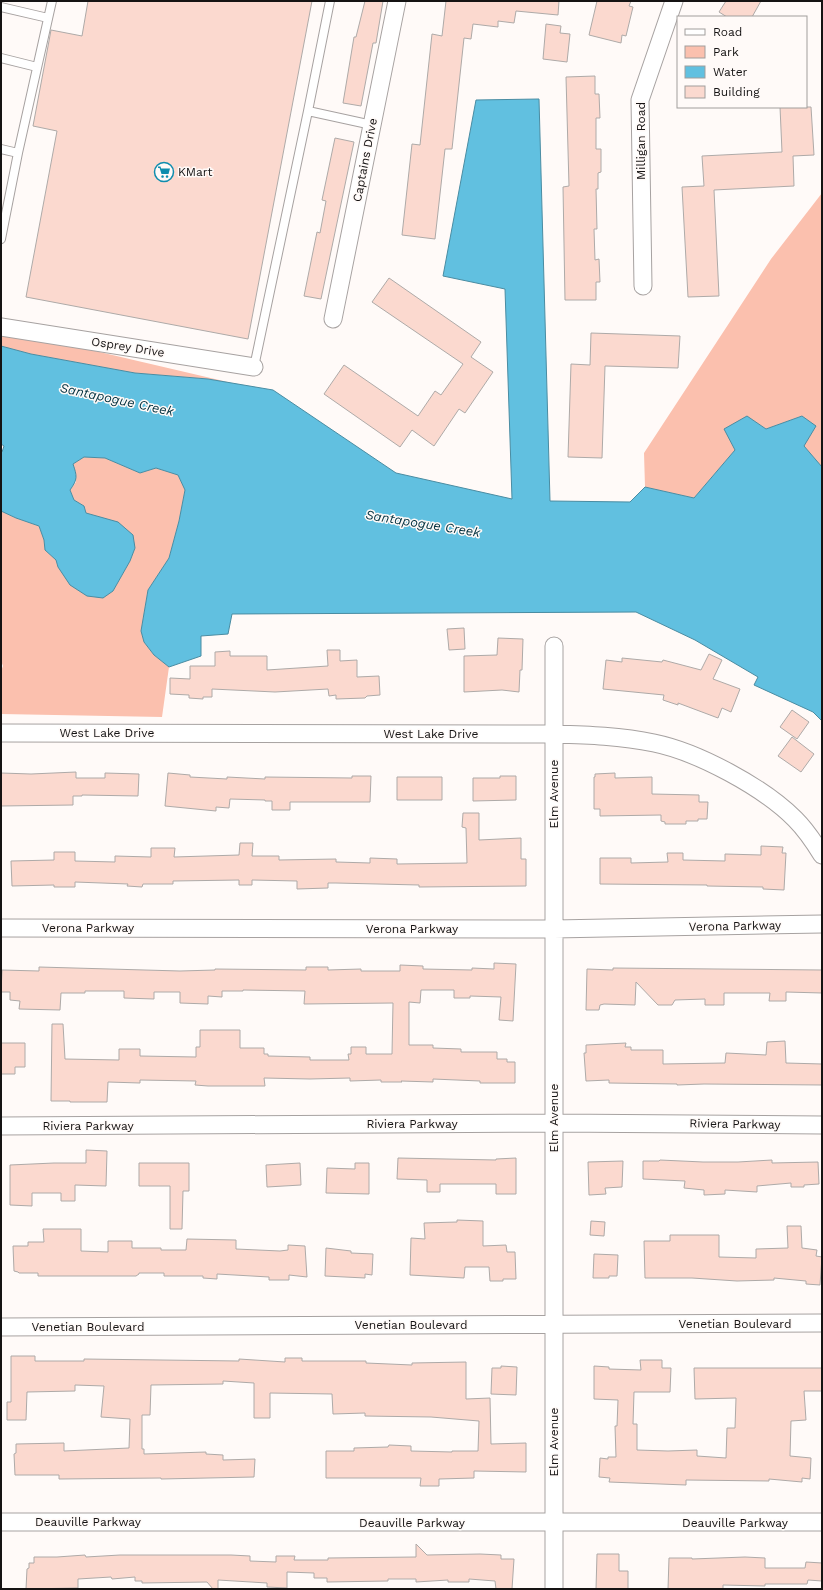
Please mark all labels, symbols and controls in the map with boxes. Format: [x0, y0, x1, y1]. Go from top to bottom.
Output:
legend [677, 16, 807, 108]
text: Road [713, 25, 742, 39]
text: Park [713, 45, 739, 59]
text: Water [713, 65, 748, 79]
text: Building [713, 85, 760, 99]
street label: Milligan Road [634, 102, 648, 180]
street label: Captains Drive [350, 117, 380, 203]
supermarket icon: KMart [153, 161, 175, 183]
place label: KMart [178, 165, 212, 179]
street label: Osprey Drive [90, 334, 166, 360]
water label: Santapogue Creek [59, 380, 176, 419]
water label: Santapogue Creek [364, 507, 482, 540]
street label: West Lake Drive [60, 726, 155, 740]
street label: West Lake Drive [384, 727, 479, 741]
street label: Elm Avenue [547, 760, 561, 828]
street label: Verona Parkway [689, 918, 782, 934]
street label: Verona Parkway [42, 921, 135, 935]
street label: Verona Parkway [366, 922, 459, 936]
street label: Elm Avenue [547, 1084, 561, 1152]
street label: Riviera Parkway [689, 1116, 781, 1132]
street label: Riviera Parkway [366, 1117, 458, 1131]
street label: Riviera Parkway [42, 1119, 134, 1133]
street label: Venetian Boulevard [679, 1317, 791, 1331]
street label: Venetian Boulevard [355, 1318, 467, 1332]
street label: Venetian Boulevard [32, 1320, 144, 1334]
street label: Elm Avenue [547, 1408, 561, 1476]
street label: Deauville Parkway [35, 1515, 142, 1529]
street label: Deauville Parkway [359, 1516, 466, 1530]
street label: Deauville Parkway [682, 1516, 789, 1530]

